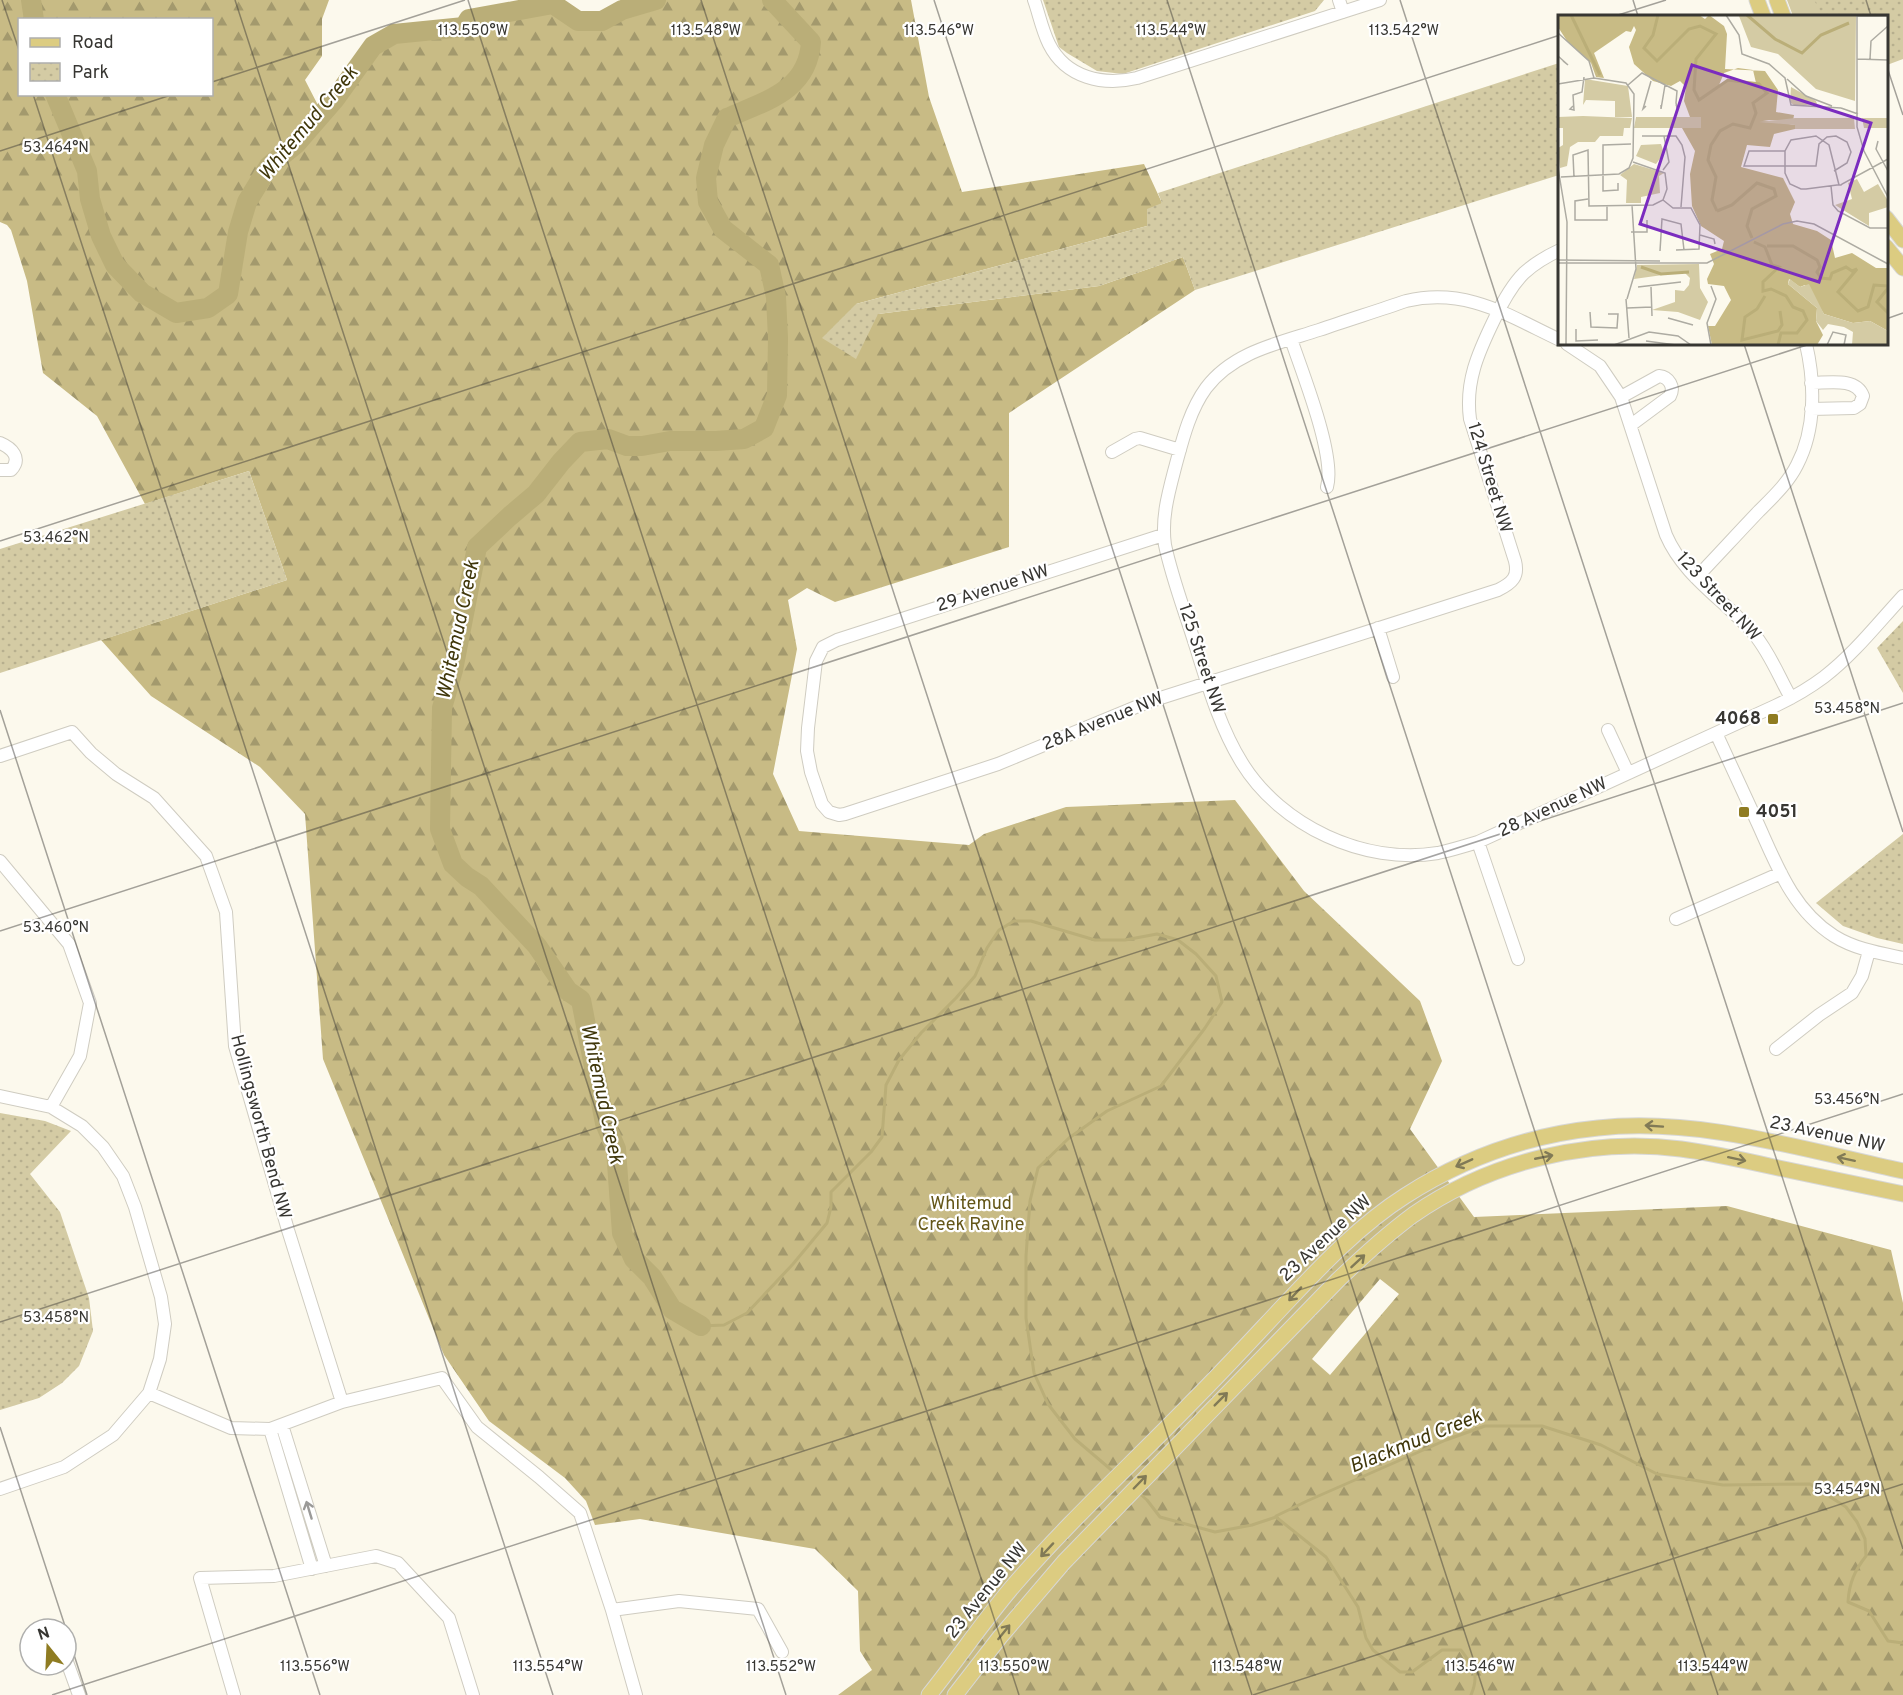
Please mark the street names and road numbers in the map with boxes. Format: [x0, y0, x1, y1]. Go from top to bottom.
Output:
street label: 124 Street NW [1461, 420, 1517, 536]
street label: 123 Street NW [1671, 547, 1765, 647]
street label: 29 Avenue NW [934, 560, 1052, 618]
street label: 125 Street NW [1172, 601, 1230, 717]
street label: 28A Avenue NW [1039, 687, 1167, 757]
street label: 28 Avenue NW [1495, 773, 1611, 843]
street label: Hollingsworth Bend NW [224, 1032, 296, 1222]
street label: 23 Avenue NW [1767, 1112, 1887, 1158]
street label: 23 Avenue NW [1275, 1191, 1377, 1287]
street label: 23 Avenue NW [941, 1538, 1033, 1644]

